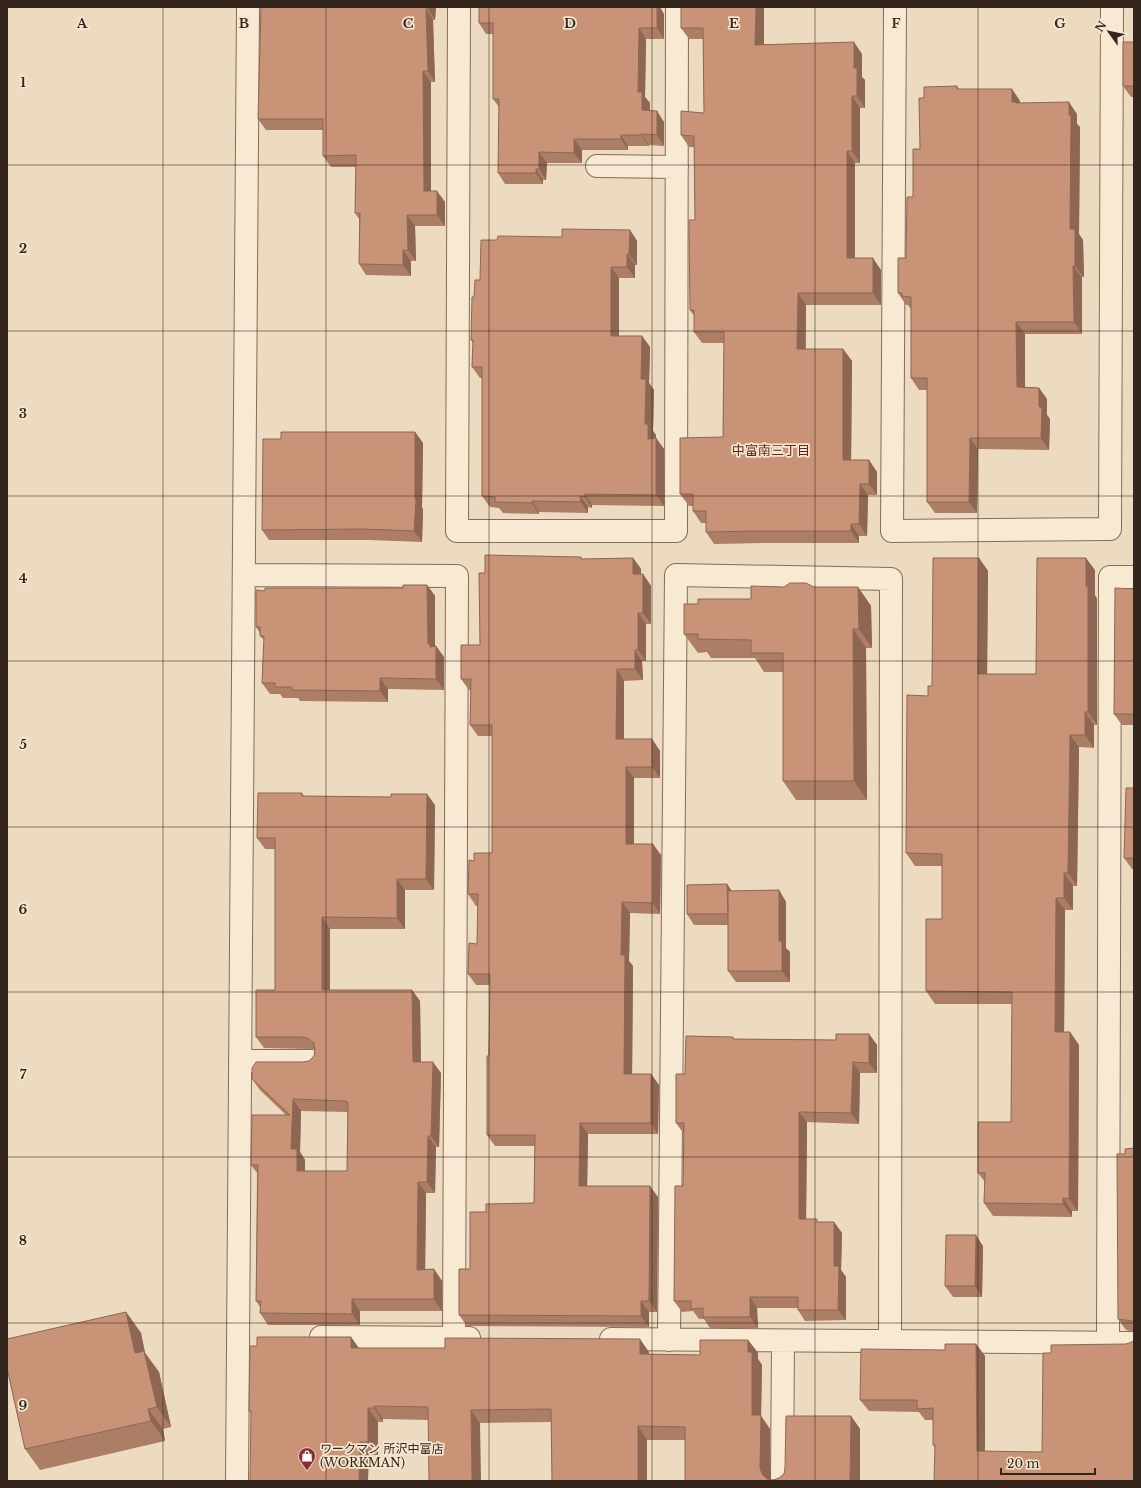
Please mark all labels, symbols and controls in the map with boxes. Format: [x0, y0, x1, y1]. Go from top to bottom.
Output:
north arrow [1089, 12, 1129, 52]
text: A [76, 15, 88, 32]
text: B [239, 15, 249, 32]
text: C [403, 15, 414, 32]
text: D [564, 15, 576, 32]
text: E [729, 15, 739, 32]
text: F [892, 15, 901, 32]
text: G [1054, 15, 1066, 32]
text: N [1092, 18, 1110, 35]
text: 1 [20, 74, 26, 91]
text: 2 [19, 240, 27, 257]
text: 3 [19, 405, 27, 422]
district label: 中富南三丁目 [732, 442, 810, 459]
text: 4 [19, 570, 28, 587]
text: 5 [19, 736, 27, 753]
text: 6 [19, 901, 28, 918]
text: 7 [20, 1066, 27, 1083]
text: 8 [19, 1232, 27, 1249]
text: 9 [19, 1397, 28, 1414]
place label: ワークマン 所沢中富店 (WORKMAN) [320, 1441, 443, 1470]
shop icon: ワークマン 所沢中富店 (WORKMAN) [297, 1446, 317, 1471]
scale bar [1001, 1450, 1095, 1476]
text: 20 m [1007, 1456, 1039, 1471]

